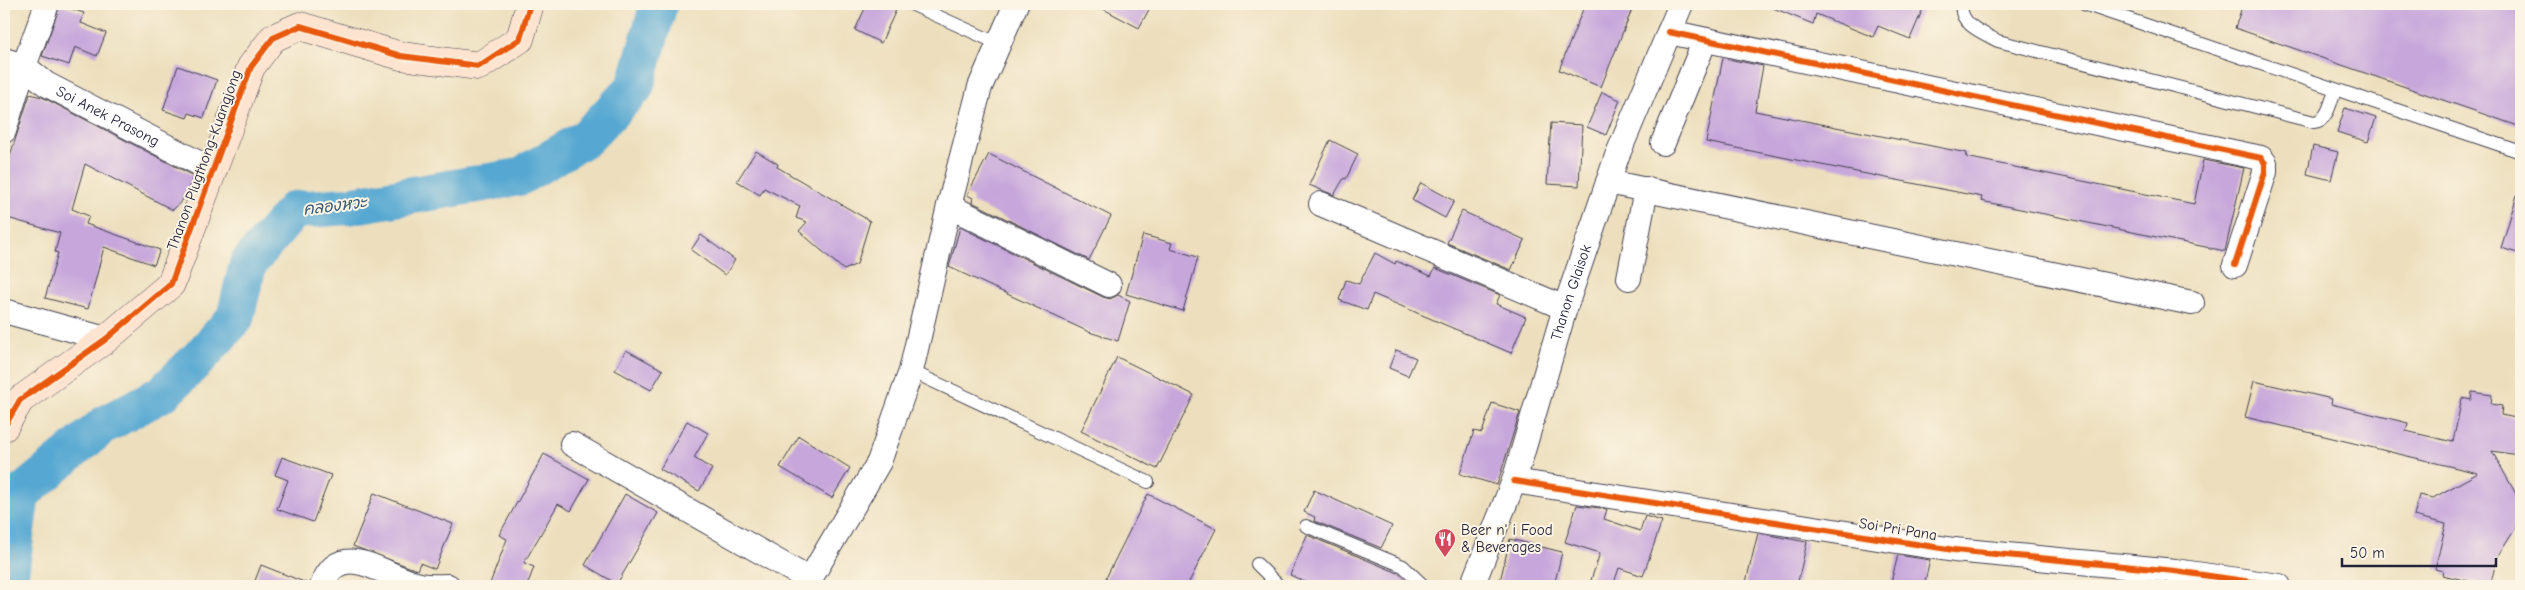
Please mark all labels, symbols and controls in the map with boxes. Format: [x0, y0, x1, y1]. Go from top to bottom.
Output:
street label: Thanon Plugthong-Kuangjong [163, 67, 245, 253]
street label: Soi Anek Prasong [53, 82, 162, 150]
water label: คลองหวะ [302, 193, 369, 219]
street label: Thanon Glaisok [1547, 242, 1595, 343]
street label: Soi Pri Pana [1858, 514, 1938, 544]
place label: Beer n' i Food & Beverages [1461, 521, 1553, 556]
restaurant icon: Beer n' i Food & Beverages [1433, 527, 1457, 558]
scale bar [2342, 535, 2496, 567]
text: 50 m [2350, 544, 2385, 562]

